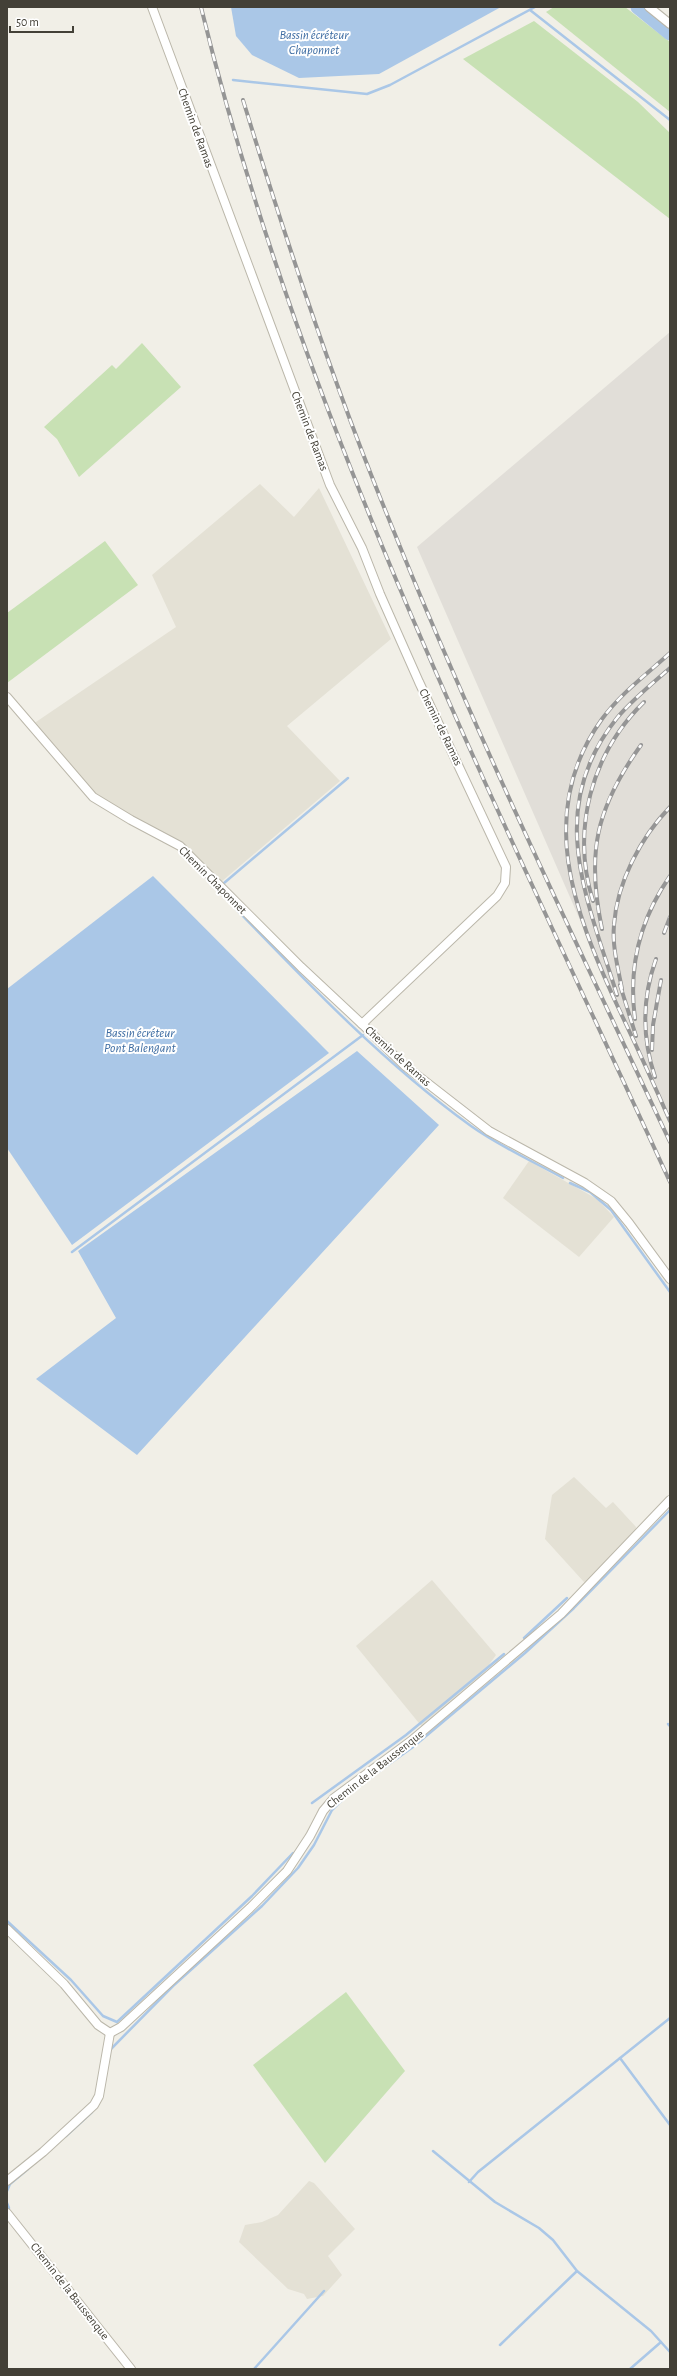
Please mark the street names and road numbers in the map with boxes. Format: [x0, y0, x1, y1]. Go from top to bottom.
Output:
street label: Chemin de Ramas [176, 87, 216, 169]
street label: Chemin de Ramas [289, 390, 331, 472]
street label: Chemin de Ramas [417, 687, 465, 767]
street label: Chemin Chaponnet [177, 844, 249, 916]
street label: Chemin de Ramas [363, 1023, 433, 1089]
street label: Chemin de la Baussenque [324, 1728, 426, 1810]
street label: Chemin de la Baussenque [29, 2240, 111, 2342]

